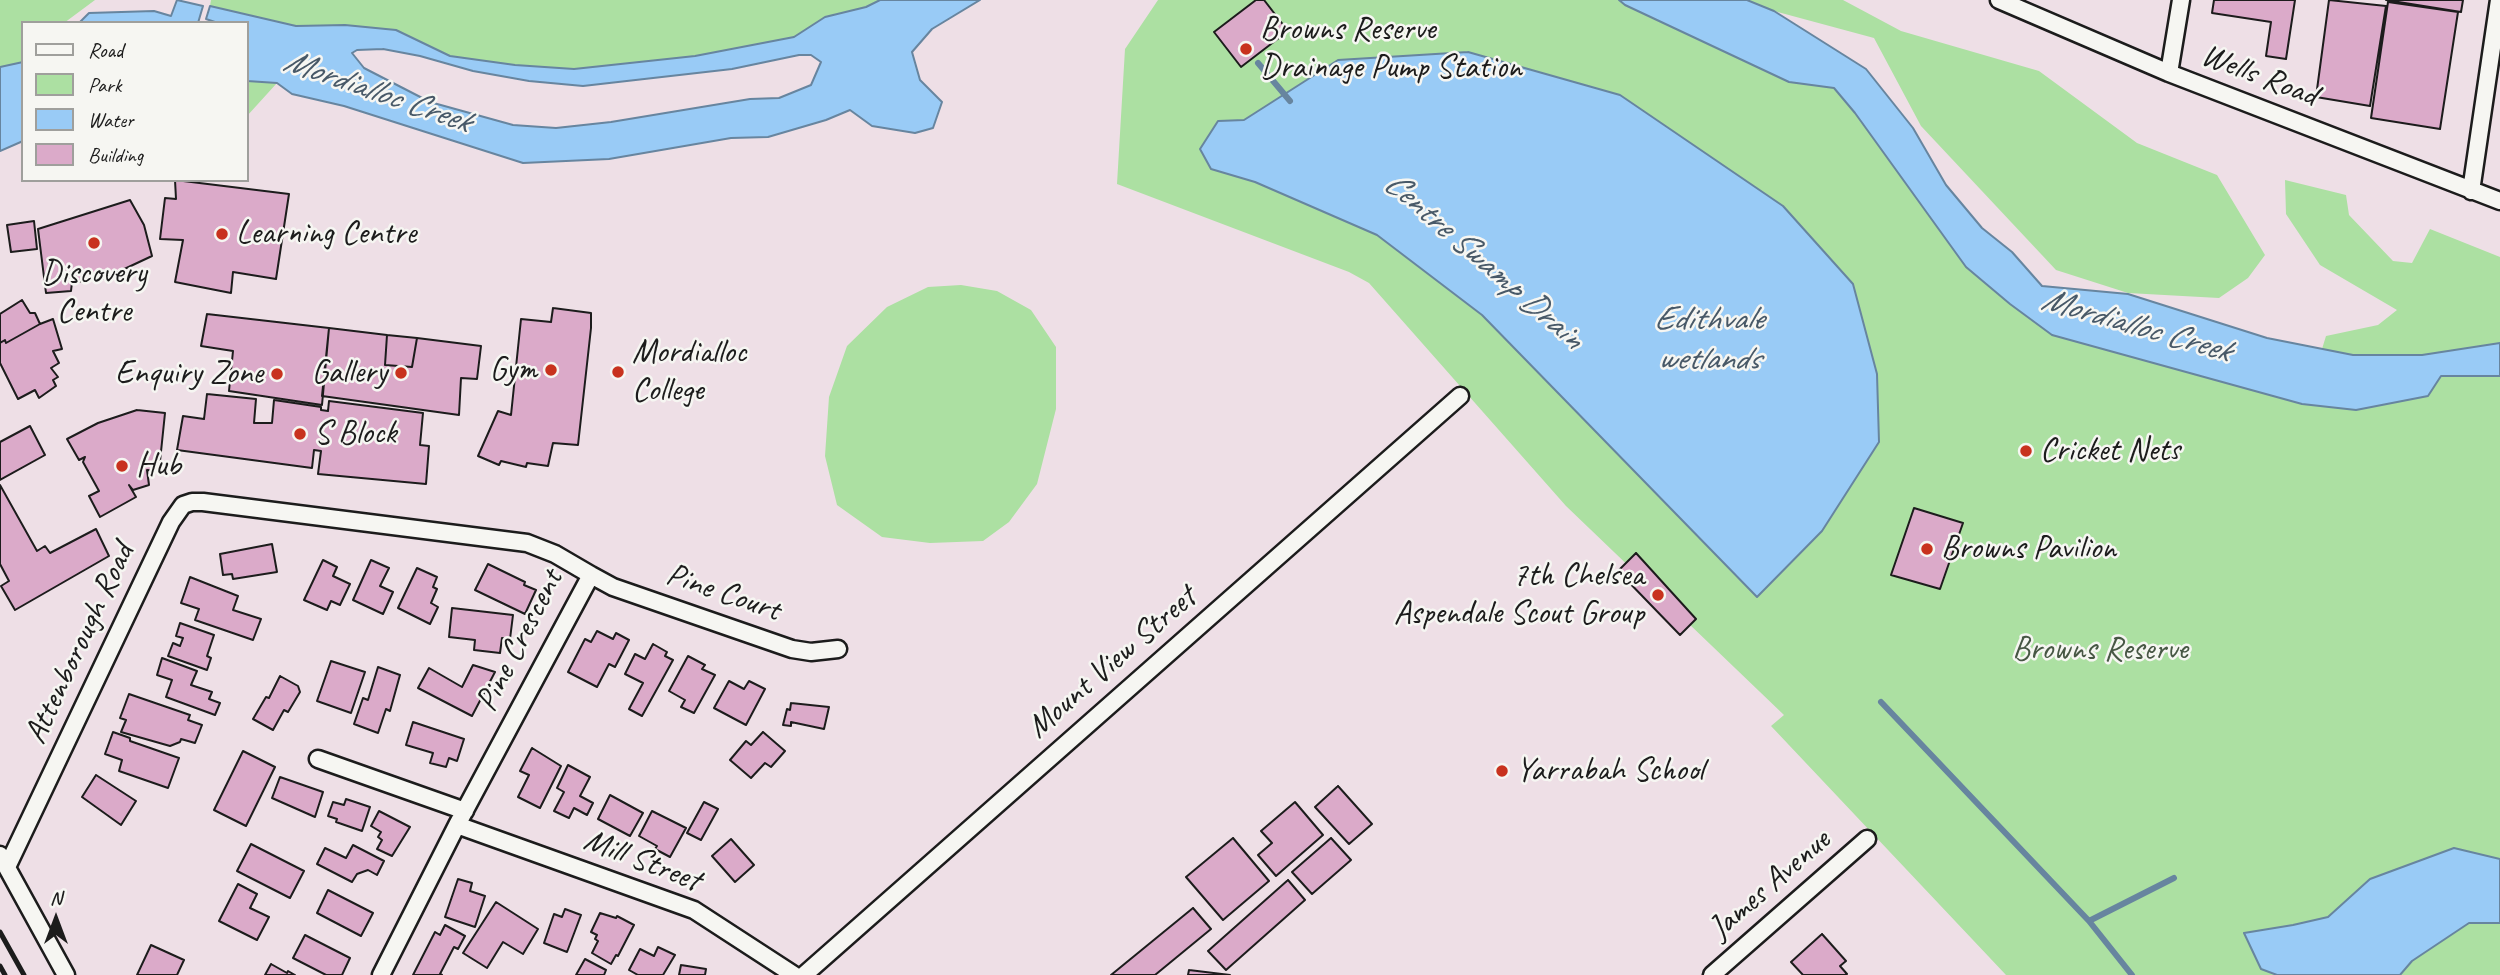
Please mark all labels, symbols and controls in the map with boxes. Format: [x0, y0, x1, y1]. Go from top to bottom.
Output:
place label: Browns Reserve Drainage Pump Station [1260, 10, 1522, 88]
legend [21, 21, 248, 182]
street label: Wells Road [2196, 36, 2322, 116]
text: Road [88, 37, 123, 63]
water label: Mordialloc Creek [278, 41, 476, 143]
marker: Browns Reserve Drainage Pump Station [1238, 41, 1254, 57]
text: Park [88, 72, 121, 98]
text: Water [88, 107, 134, 133]
text: Building [88, 142, 143, 168]
water label: Centre Swamp Drain [1375, 163, 1591, 359]
place label: Learning Centre [236, 214, 416, 254]
marker: Learning Centre [214, 226, 230, 242]
marker: Discovery Centre [86, 235, 102, 251]
place label: Discovery Centre [41, 254, 147, 332]
water label: Mordialloc Creek [2037, 279, 2235, 373]
water label: Edithvale wetlands [1653, 299, 1763, 381]
place label: Mordialloc College [632, 333, 746, 411]
place label: Gym [489, 350, 537, 390]
place label: Gallery [311, 353, 387, 393]
place label: Enquiry Zone [115, 354, 263, 394]
marker: Gym [543, 362, 559, 378]
marker: Mordialloc College [610, 364, 626, 380]
marker: Gallery [393, 365, 409, 381]
marker: Enquiry Zone [269, 366, 285, 382]
place label: S Block [314, 414, 396, 454]
marker: S Block [292, 426, 308, 442]
place label: Cricket Nets [2040, 431, 2180, 471]
marker: Cricket Nets [2018, 443, 2034, 459]
place label: Hub [136, 446, 181, 486]
marker: Hub [114, 458, 130, 474]
place label: Browns Pavilion [1941, 529, 2116, 569]
street label: Attenborough Road [16, 538, 144, 750]
marker: Browns Pavilion [1919, 541, 1935, 557]
street label: Pine Court [661, 555, 785, 631]
place label: 7th Chelsea Aspendale Scout Group [1394, 556, 1644, 634]
street label: Pine Crescent [467, 564, 573, 718]
street label: Mount View Street [1019, 579, 1205, 747]
marker: 7th Chelsea Aspendale Scout Group [1650, 587, 1666, 603]
park label: Browns Reserve [2012, 630, 2188, 670]
place label: Yarrabah School [1516, 751, 1704, 791]
marker: Yarrabah School [1494, 763, 1510, 779]
street label: Mill Street [578, 821, 706, 901]
street label: James Avenue [1701, 821, 1839, 949]
north arrow [21, 884, 91, 954]
text: N [50, 886, 62, 910]

